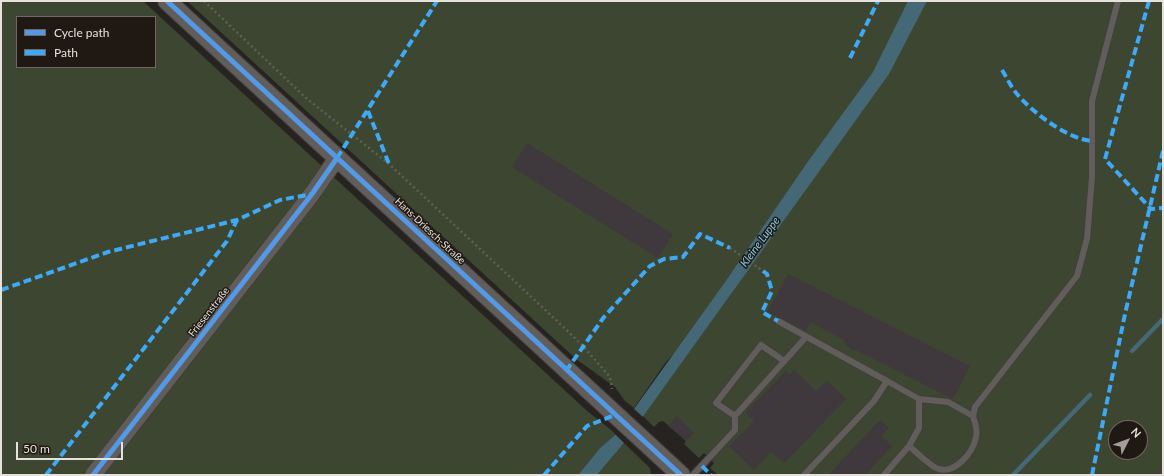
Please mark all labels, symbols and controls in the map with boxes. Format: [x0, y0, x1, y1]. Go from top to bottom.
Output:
legend [16, 16, 156, 68]
text: Cycle path [54, 25, 109, 40]
text: Path [54, 45, 78, 60]
street label: Hans-Driesch-Straße [392, 195, 468, 267]
water label: Kleine Luppe [737, 214, 783, 270]
street label: Friesenstraße [186, 285, 232, 339]
north arrow [1108, 420, 1148, 460]
text: N [1129, 425, 1144, 440]
scale bar [18, 434, 125, 460]
text: 50 m [23, 441, 50, 456]

